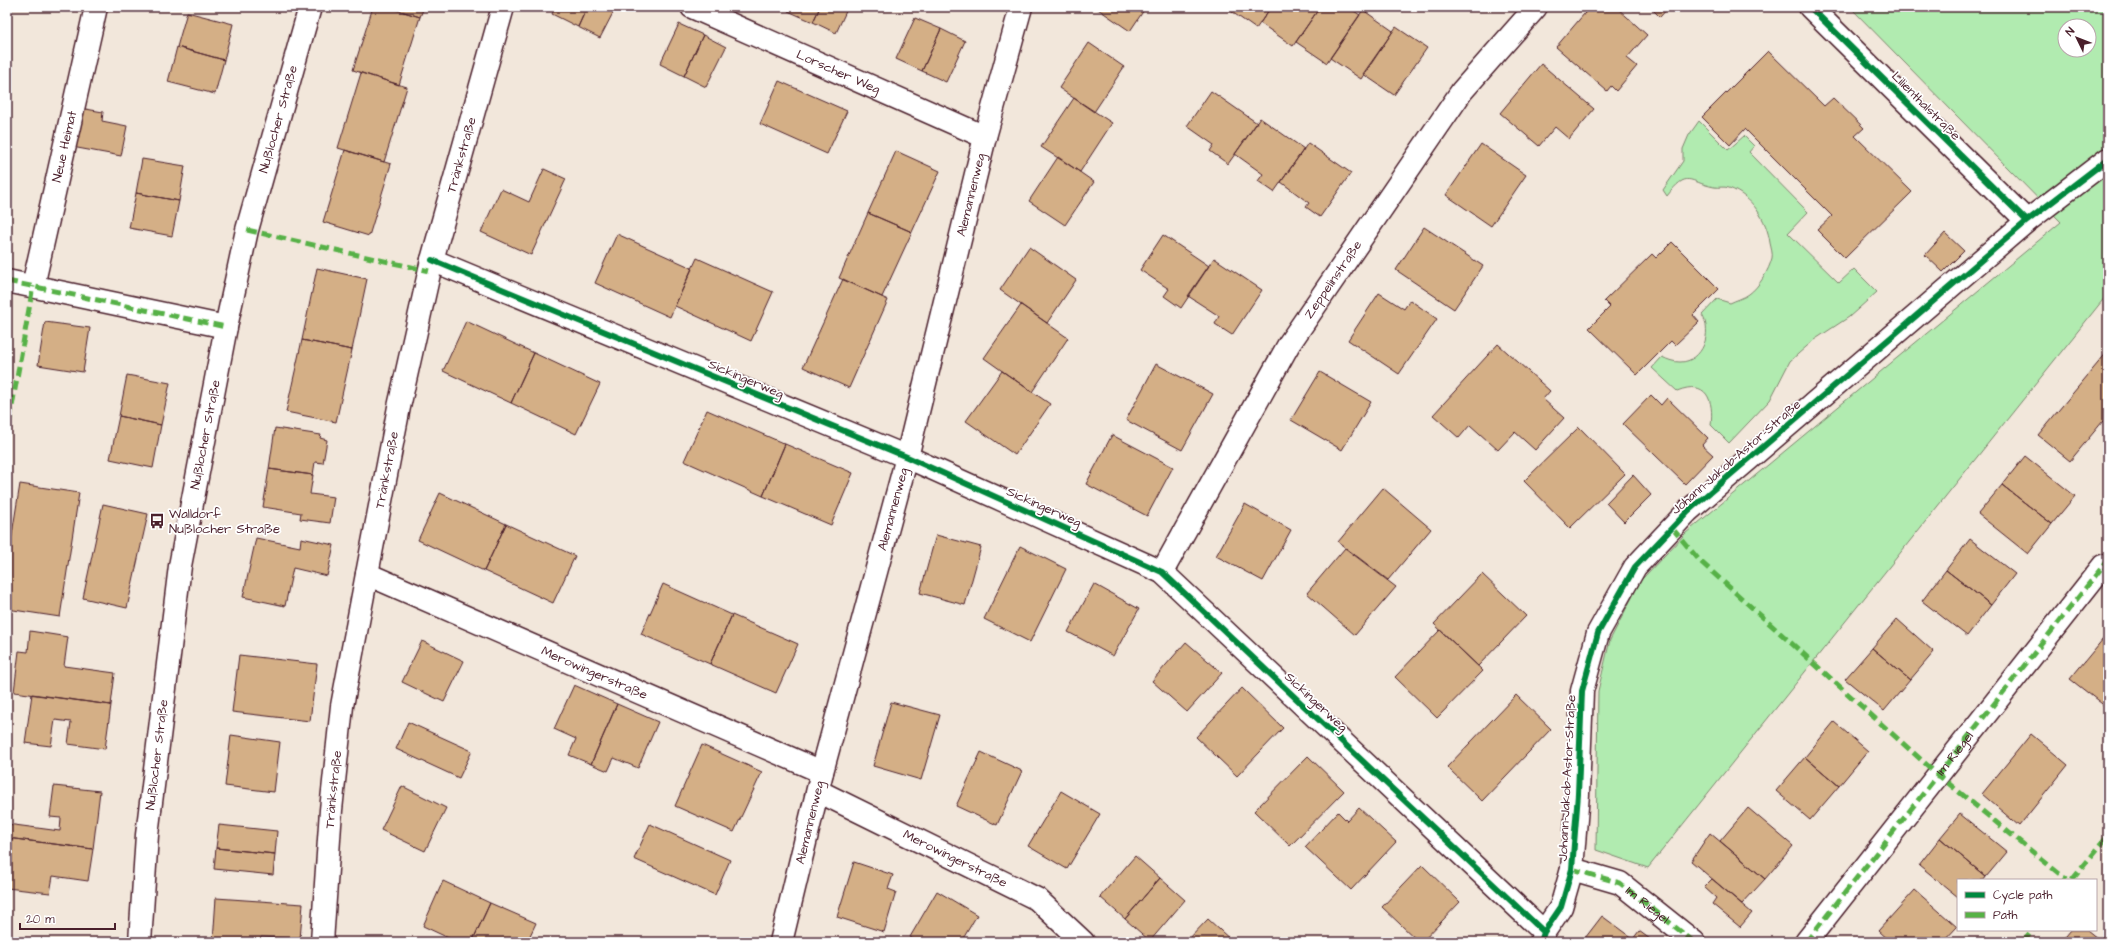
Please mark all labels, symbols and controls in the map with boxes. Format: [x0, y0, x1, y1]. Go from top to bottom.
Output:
north arrow [2057, 18, 2097, 58]
text: N [2062, 24, 2078, 39]
street label: Lorscher Weg [793, 45, 883, 99]
street label: Nußlocher Straße [255, 63, 302, 175]
street label: Lilienthalstraße [1888, 68, 1964, 144]
street label: Neue Heimat [48, 108, 81, 184]
street label: Tränkstraße [442, 115, 481, 195]
street label: Alemannenweg [952, 151, 991, 238]
street label: Zeppelinstraße [1300, 237, 1366, 322]
street label: Sickingerweg [705, 355, 787, 404]
street label: Nußlocher Straße [186, 378, 225, 491]
street label: Johann-Jakob-Astor-Straße [1667, 396, 1805, 518]
street label: Tränkstraße [371, 430, 403, 510]
street label: Alemannenweg [873, 466, 914, 553]
street label: Sickingerweg [1003, 482, 1085, 533]
place label: Walldorf Nußlocher Straße [169, 505, 280, 538]
bus stop icon: Walldorf Nußlocher Straße [148, 512, 166, 530]
street label: Merowingerstraße [538, 642, 650, 704]
street label: Sickingerweg [1280, 668, 1352, 737]
street label: Johann-Jakob-Astor-Straße [1554, 694, 1580, 862]
street label: Nußlocher Straße [141, 699, 173, 811]
street label: Im Riegel [1932, 728, 1978, 779]
street label: Tränkstraße [321, 750, 346, 829]
street label: Alemannenweg [791, 779, 830, 866]
street label: Merowingerstraße [900, 825, 1010, 892]
legend [1957, 879, 2097, 931]
street label: Im Riegel [1622, 882, 1673, 928]
text: Cycle path [1993, 887, 2052, 905]
scale bar [20, 905, 115, 931]
text: Path [1993, 907, 2018, 924]
text: 20 m [26, 911, 55, 928]

